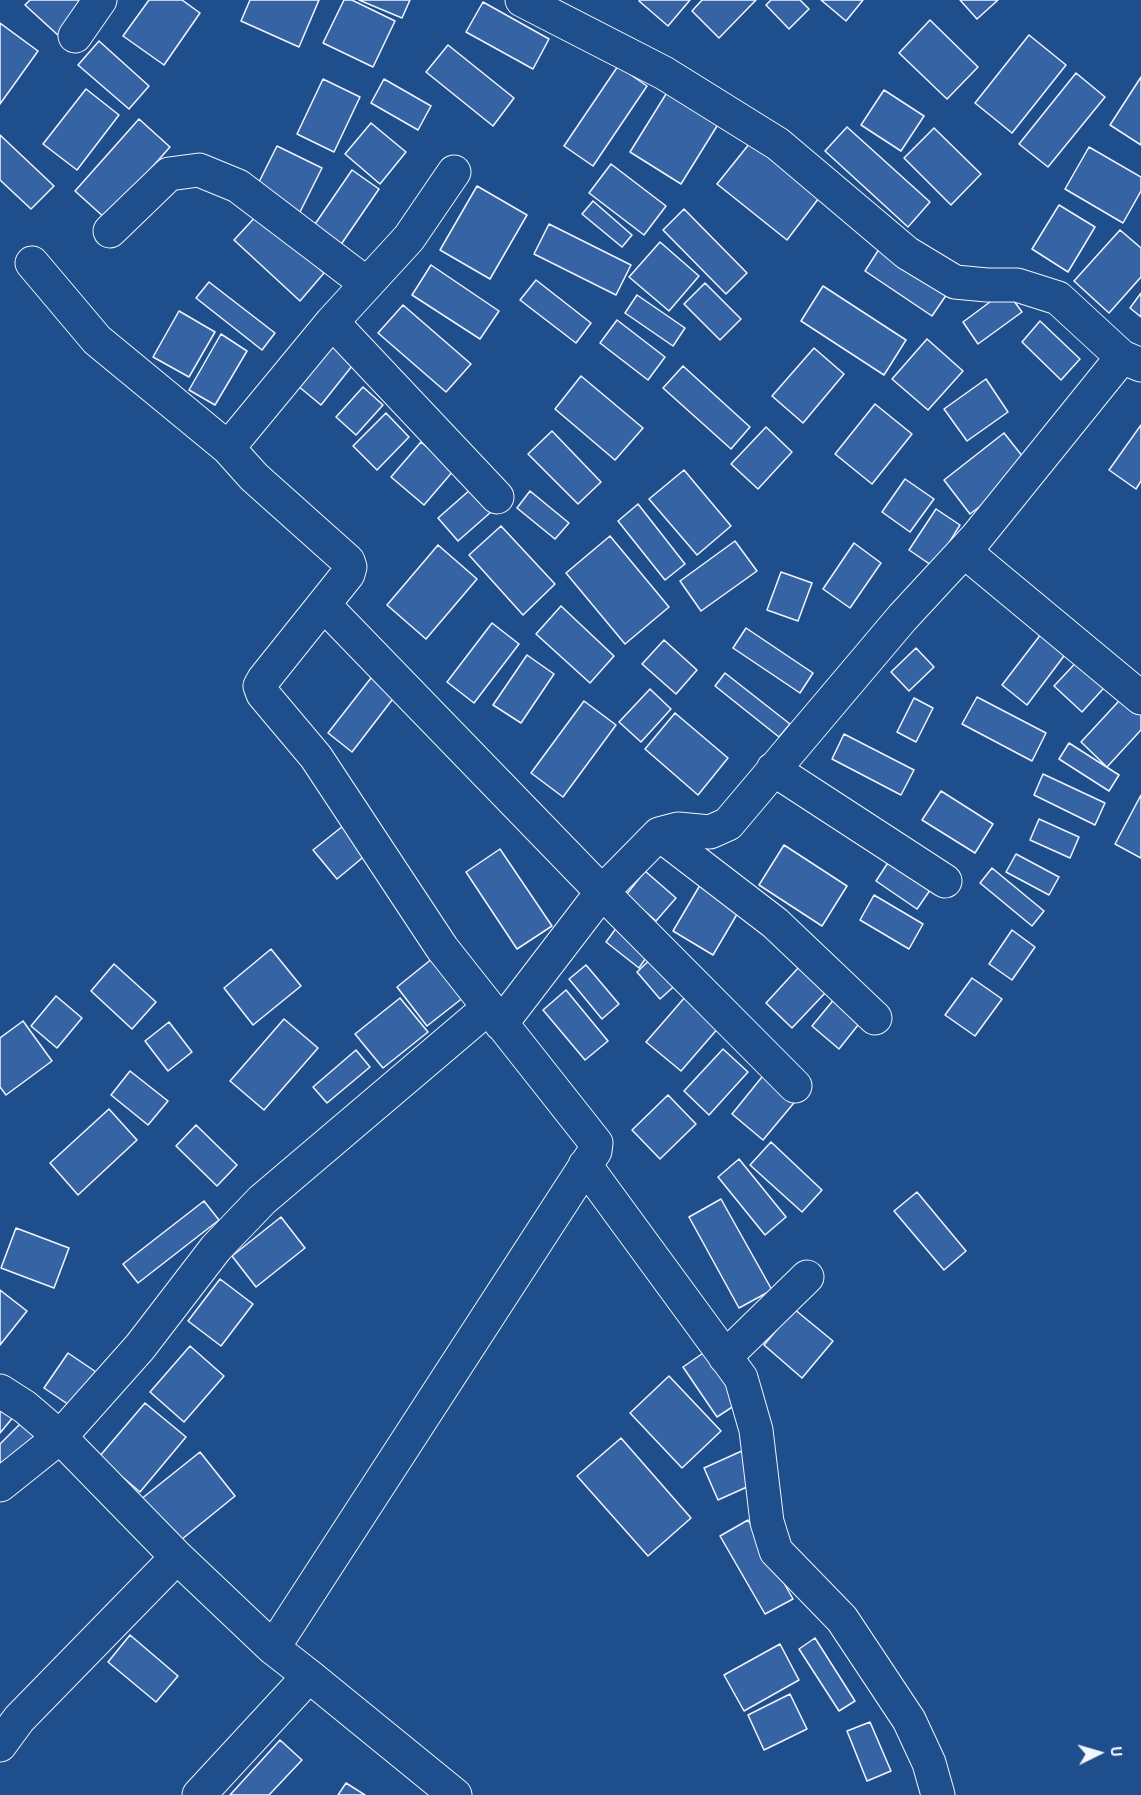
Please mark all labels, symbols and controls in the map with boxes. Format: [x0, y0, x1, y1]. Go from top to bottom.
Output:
north arrow [1069, 1723, 1129, 1783]
text: U [1107, 1746, 1127, 1757]

